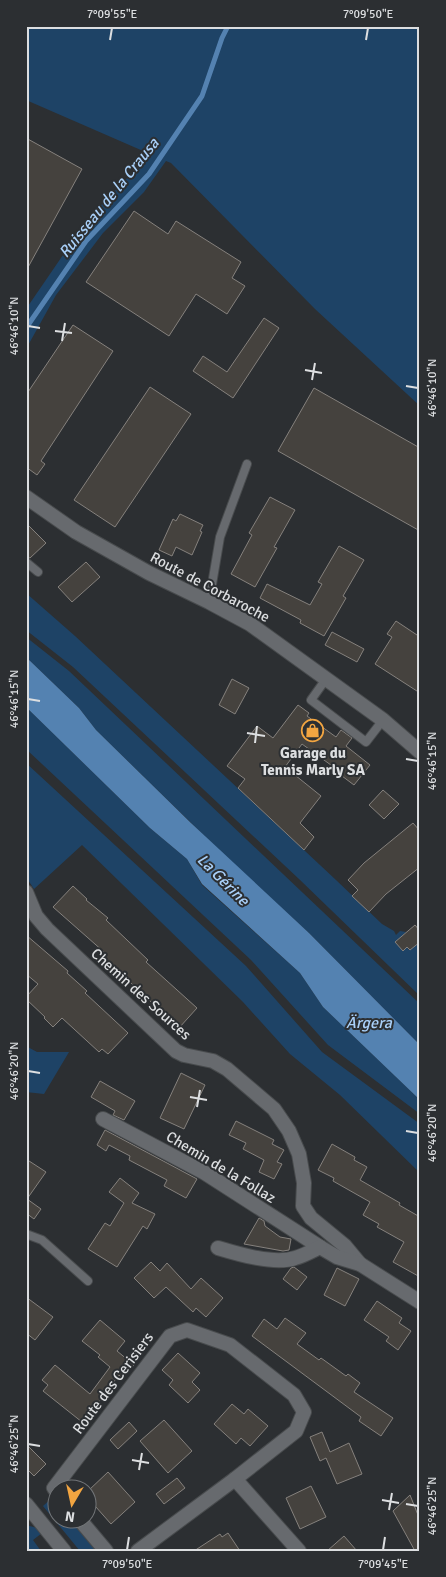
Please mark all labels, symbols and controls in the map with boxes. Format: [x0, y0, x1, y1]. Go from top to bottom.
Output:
text: 7°09'55"E [87, 7, 138, 22]
text: 7°09'50"E [343, 7, 394, 22]
water label: Ruisseau de la Crausa [55, 133, 164, 262]
text: 46°46'10"N [7, 297, 22, 355]
text: 46°46'10"N [425, 359, 440, 417]
street label: Route de Corbaroche [147, 548, 273, 626]
text: 46°46'15"N [7, 670, 22, 728]
shop icon: Garage du Tennis Marly SA [301, 718, 325, 742]
text: 46°46'15"N [425, 732, 440, 790]
place label: Garage du Tennis Marly SA [261, 744, 365, 779]
water label: La Gérine [193, 850, 254, 911]
street label: Chemin des Sources [87, 944, 195, 1044]
water label: Ärgera [346, 1013, 393, 1033]
text: 46°46'20"N [7, 1042, 22, 1100]
text: 46°46'20"N [425, 1104, 440, 1162]
street label: Chemin de la Follaz [163, 1127, 279, 1207]
street label: Route des Cerisiers [69, 1328, 157, 1437]
text: 46°46'25"N [7, 1415, 22, 1473]
text: 46°46'25"N [425, 1477, 440, 1535]
north arrow [48, 1480, 98, 1530]
text: N [64, 1507, 76, 1526]
text: 7°09'50"E [102, 1557, 153, 1572]
text: 7°09'45"E [358, 1557, 409, 1572]

